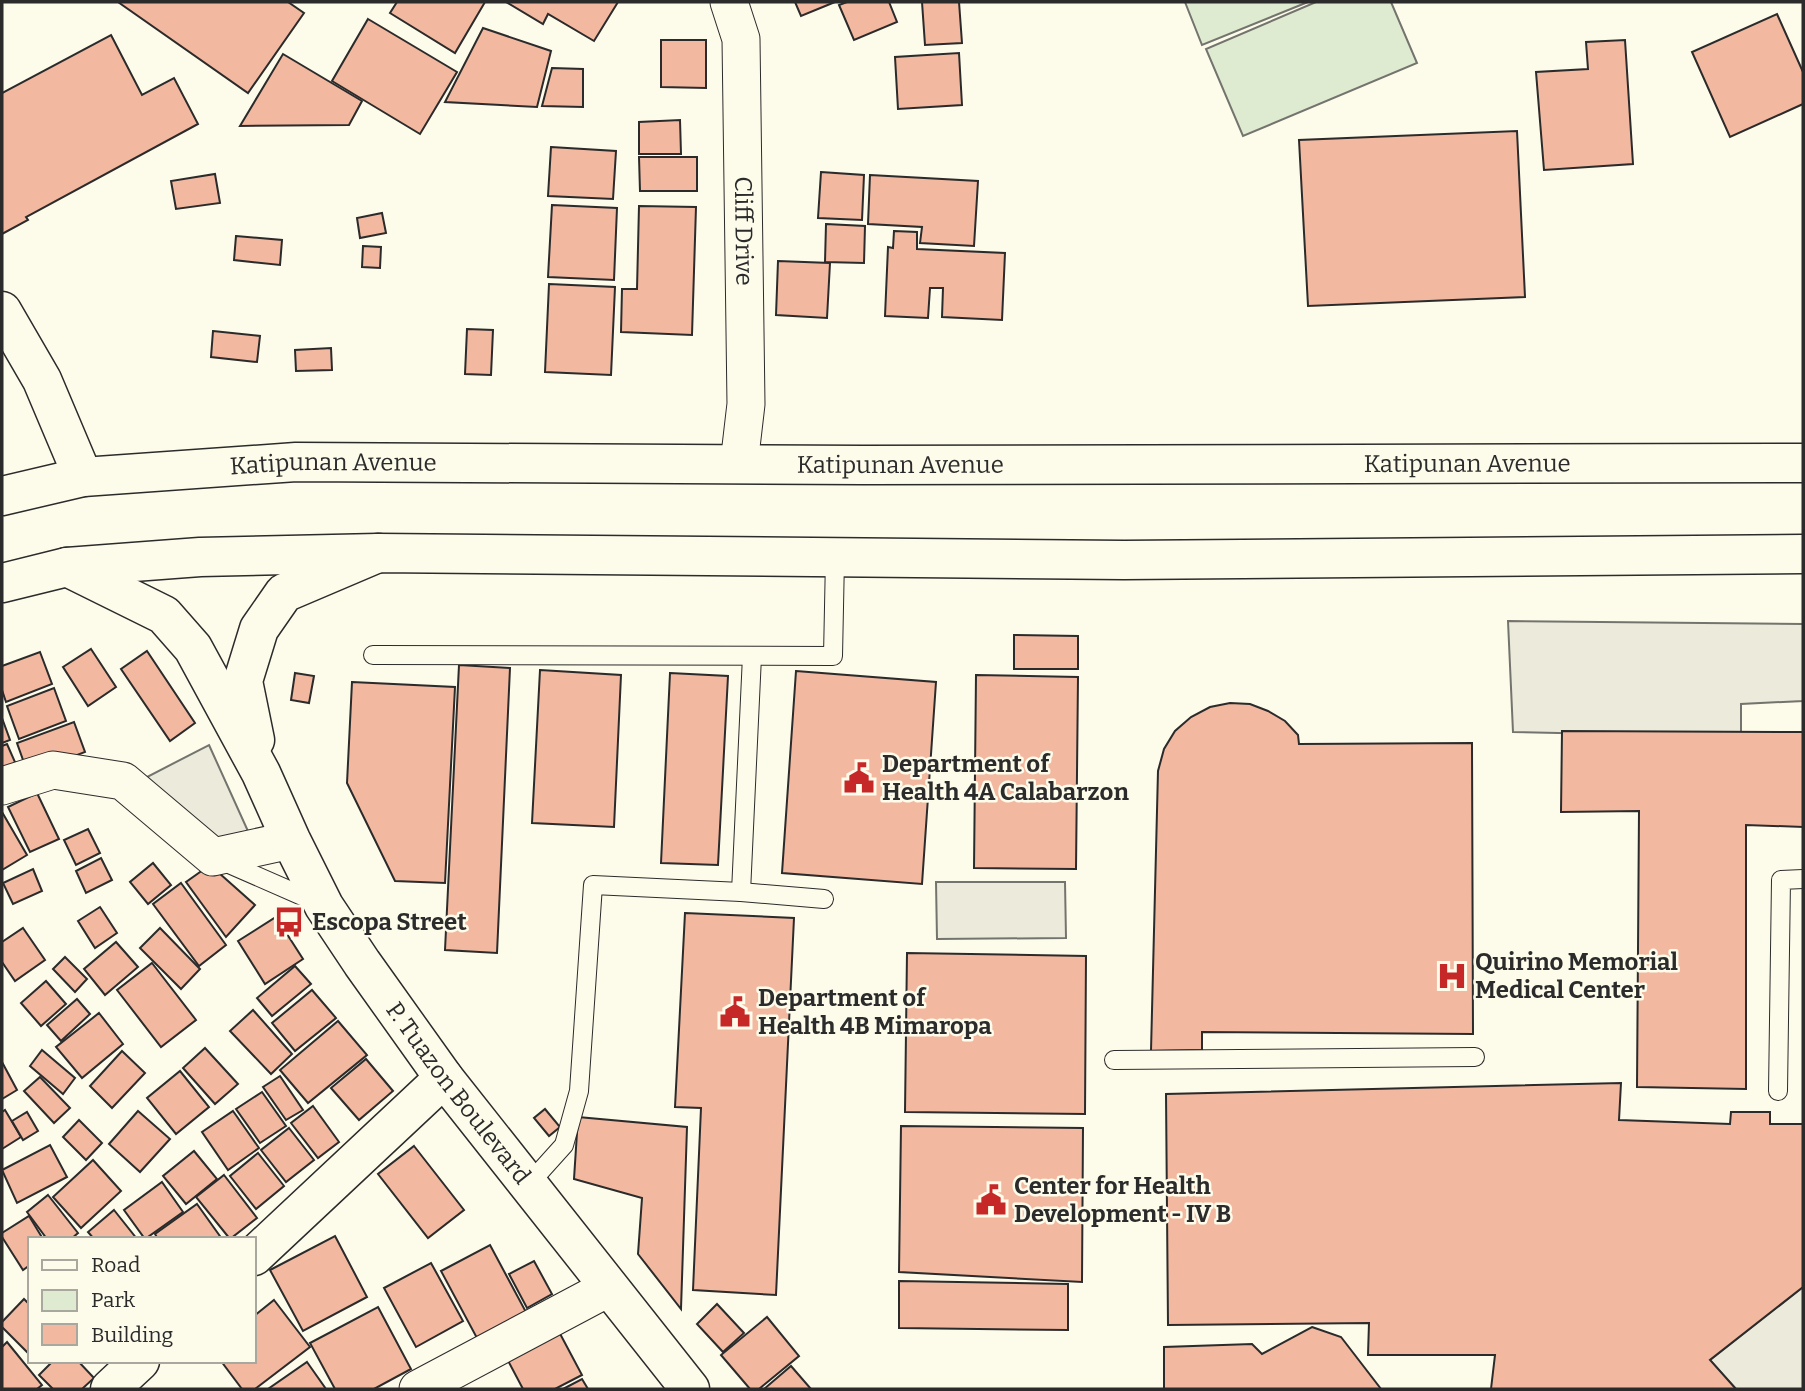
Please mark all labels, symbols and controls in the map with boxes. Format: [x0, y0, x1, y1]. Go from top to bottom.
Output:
street label: Cliff Drive [729, 176, 758, 286]
street label: Katipunan Avenue [229, 448, 437, 481]
street label: Katipunan Avenue [1364, 449, 1571, 478]
street label: Katipunan Avenue [797, 451, 1004, 479]
place label: Department of Health 4A Calabarzon [882, 750, 1129, 806]
public building icon: Department of Health 4A Calabarzon [842, 761, 876, 795]
bus stop icon: Escopa Street [272, 905, 306, 939]
place label: Escopa Street [312, 908, 467, 936]
place label: Quirino Memorial Medical Center [1475, 948, 1678, 1004]
hospital icon: Quirino Memorial Medical Center [1435, 959, 1469, 993]
place label: Department of Health 4B Mimaropa [758, 984, 992, 1040]
public building icon: Department of Health 4B Mimaropa [718, 995, 752, 1029]
street label: P. Tuazon Boulevard [380, 997, 536, 1190]
place label: Center for Health Development - IV B [1014, 1172, 1231, 1228]
public building icon: Center for Health Development - IV B [974, 1183, 1008, 1217]
legend [28, 1237, 256, 1363]
text: Road [91, 1252, 140, 1278]
text: Park [91, 1287, 135, 1313]
text: Building [91, 1322, 174, 1348]

